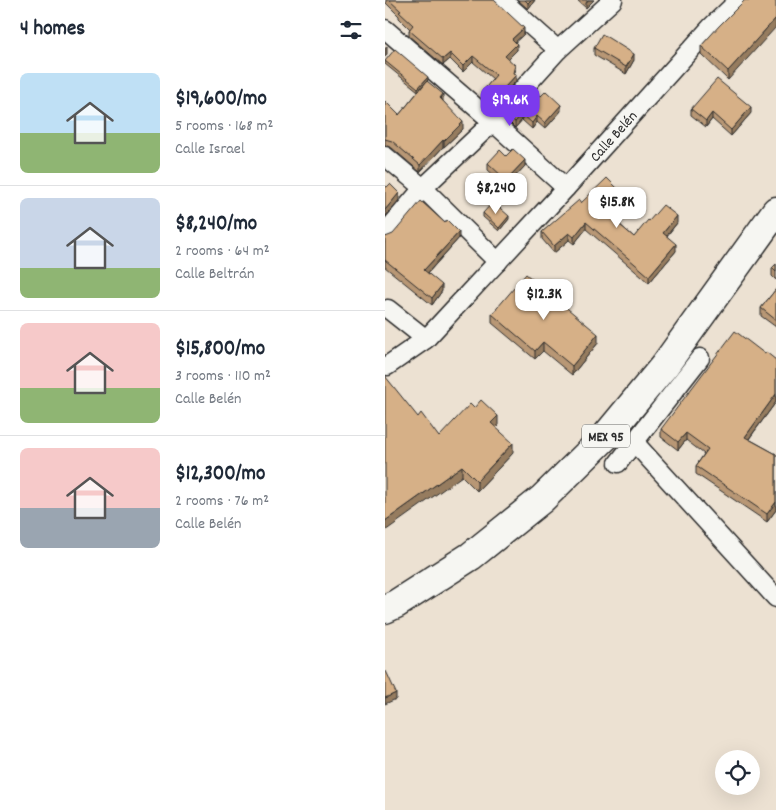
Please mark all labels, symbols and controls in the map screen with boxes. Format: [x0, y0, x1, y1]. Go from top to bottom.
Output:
text: 4 homes [20, 15, 85, 45]
icon: filters [337, 16, 365, 44]
pin: $19.6K [469, 84, 551, 127]
text: $19,600/mo [175, 85, 267, 115]
text: $19.6K [492, 89, 528, 112]
icon: home [60, 93, 120, 153]
street label: Calle Belén [585, 107, 644, 168]
text: 5 rooms · 168 m² [175, 115, 273, 138]
text: Calle Israel [175, 138, 245, 161]
pin: $8,240 [455, 172, 537, 215]
text: $8,240 [476, 177, 516, 200]
pin: $15.8K [576, 186, 658, 229]
text: $15.8K [599, 191, 635, 214]
text: $8,240/mo [175, 210, 257, 240]
icon: home [60, 218, 120, 278]
text: 2 rooms · 64 m² [175, 240, 270, 263]
text: Calle Beltrán [175, 263, 254, 286]
pin: $12.3K [503, 278, 585, 321]
text: $12.3K [526, 283, 562, 306]
text: $15,800/mo [175, 335, 265, 365]
icon: home [60, 343, 120, 403]
text: 3 rooms · 110 m² [175, 365, 271, 388]
text: Calle Belén [175, 388, 241, 411]
road number: MEX 95 [582, 424, 630, 448]
text: $12,300/mo [175, 460, 265, 490]
icon: home [60, 468, 120, 528]
text: 2 rooms · 76 m² [175, 490, 269, 513]
text: Calle Belén [175, 513, 241, 536]
map controls [715, 750, 760, 795]
button: locate [715, 750, 760, 795]

